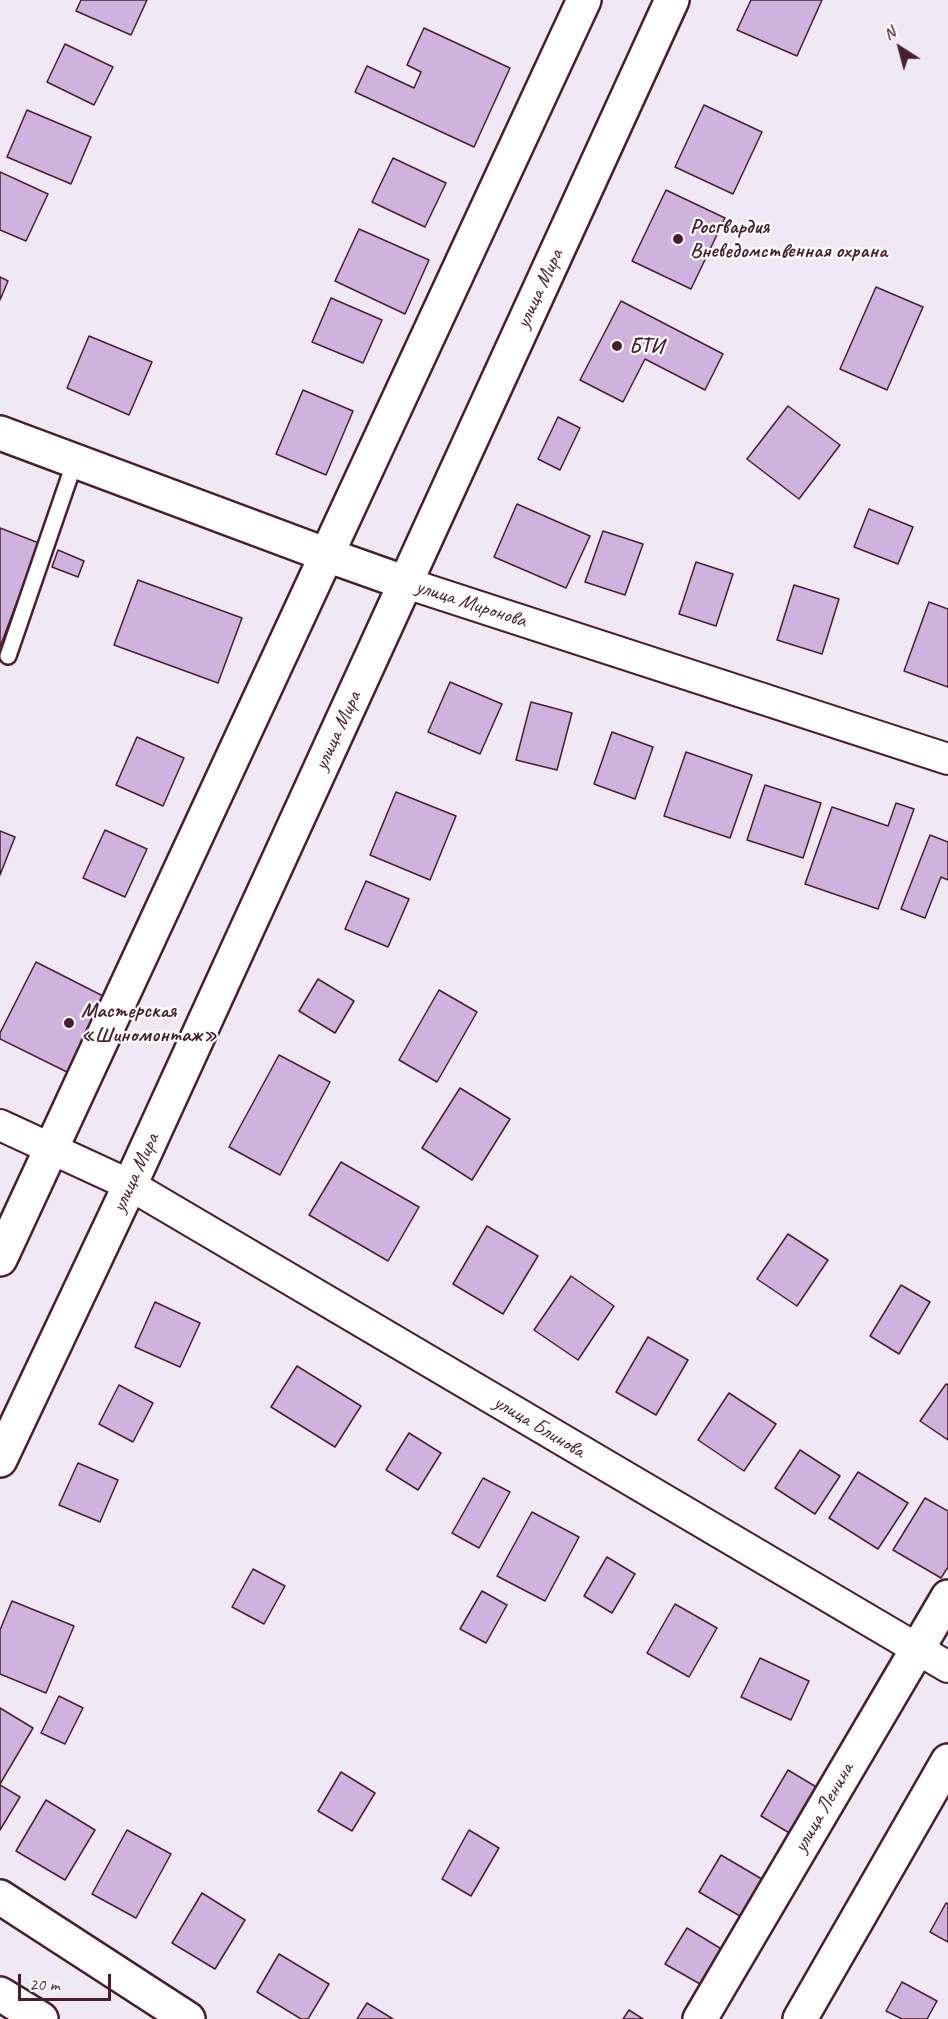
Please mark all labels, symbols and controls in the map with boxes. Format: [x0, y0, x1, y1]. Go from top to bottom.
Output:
north arrow [870, 18, 930, 78]
text: N [880, 22, 899, 44]
place label: Росгвардия Вневедомственная охрана [690, 214, 887, 264]
marker: Росгвардия Вневедомственная охрана [671, 232, 685, 246]
street label: улица Мира [511, 245, 569, 333]
place label: БТИ [629, 333, 664, 359]
marker: БТИ [610, 339, 624, 353]
street label: улица Миронова [412, 574, 530, 634]
street label: улица Мира [309, 687, 367, 775]
place label: Мастерская «Шиномонтаж» [81, 998, 217, 1048]
marker: Мастерская «Шиномонтаж» [62, 1016, 76, 1030]
street label: улица Мира [107, 1129, 165, 1217]
street label: улица Блинова [489, 1390, 589, 1464]
street label: улица Ленина [788, 1759, 860, 1857]
scale bar [21, 1962, 114, 2000]
text: 20 m [29, 1973, 60, 1995]

